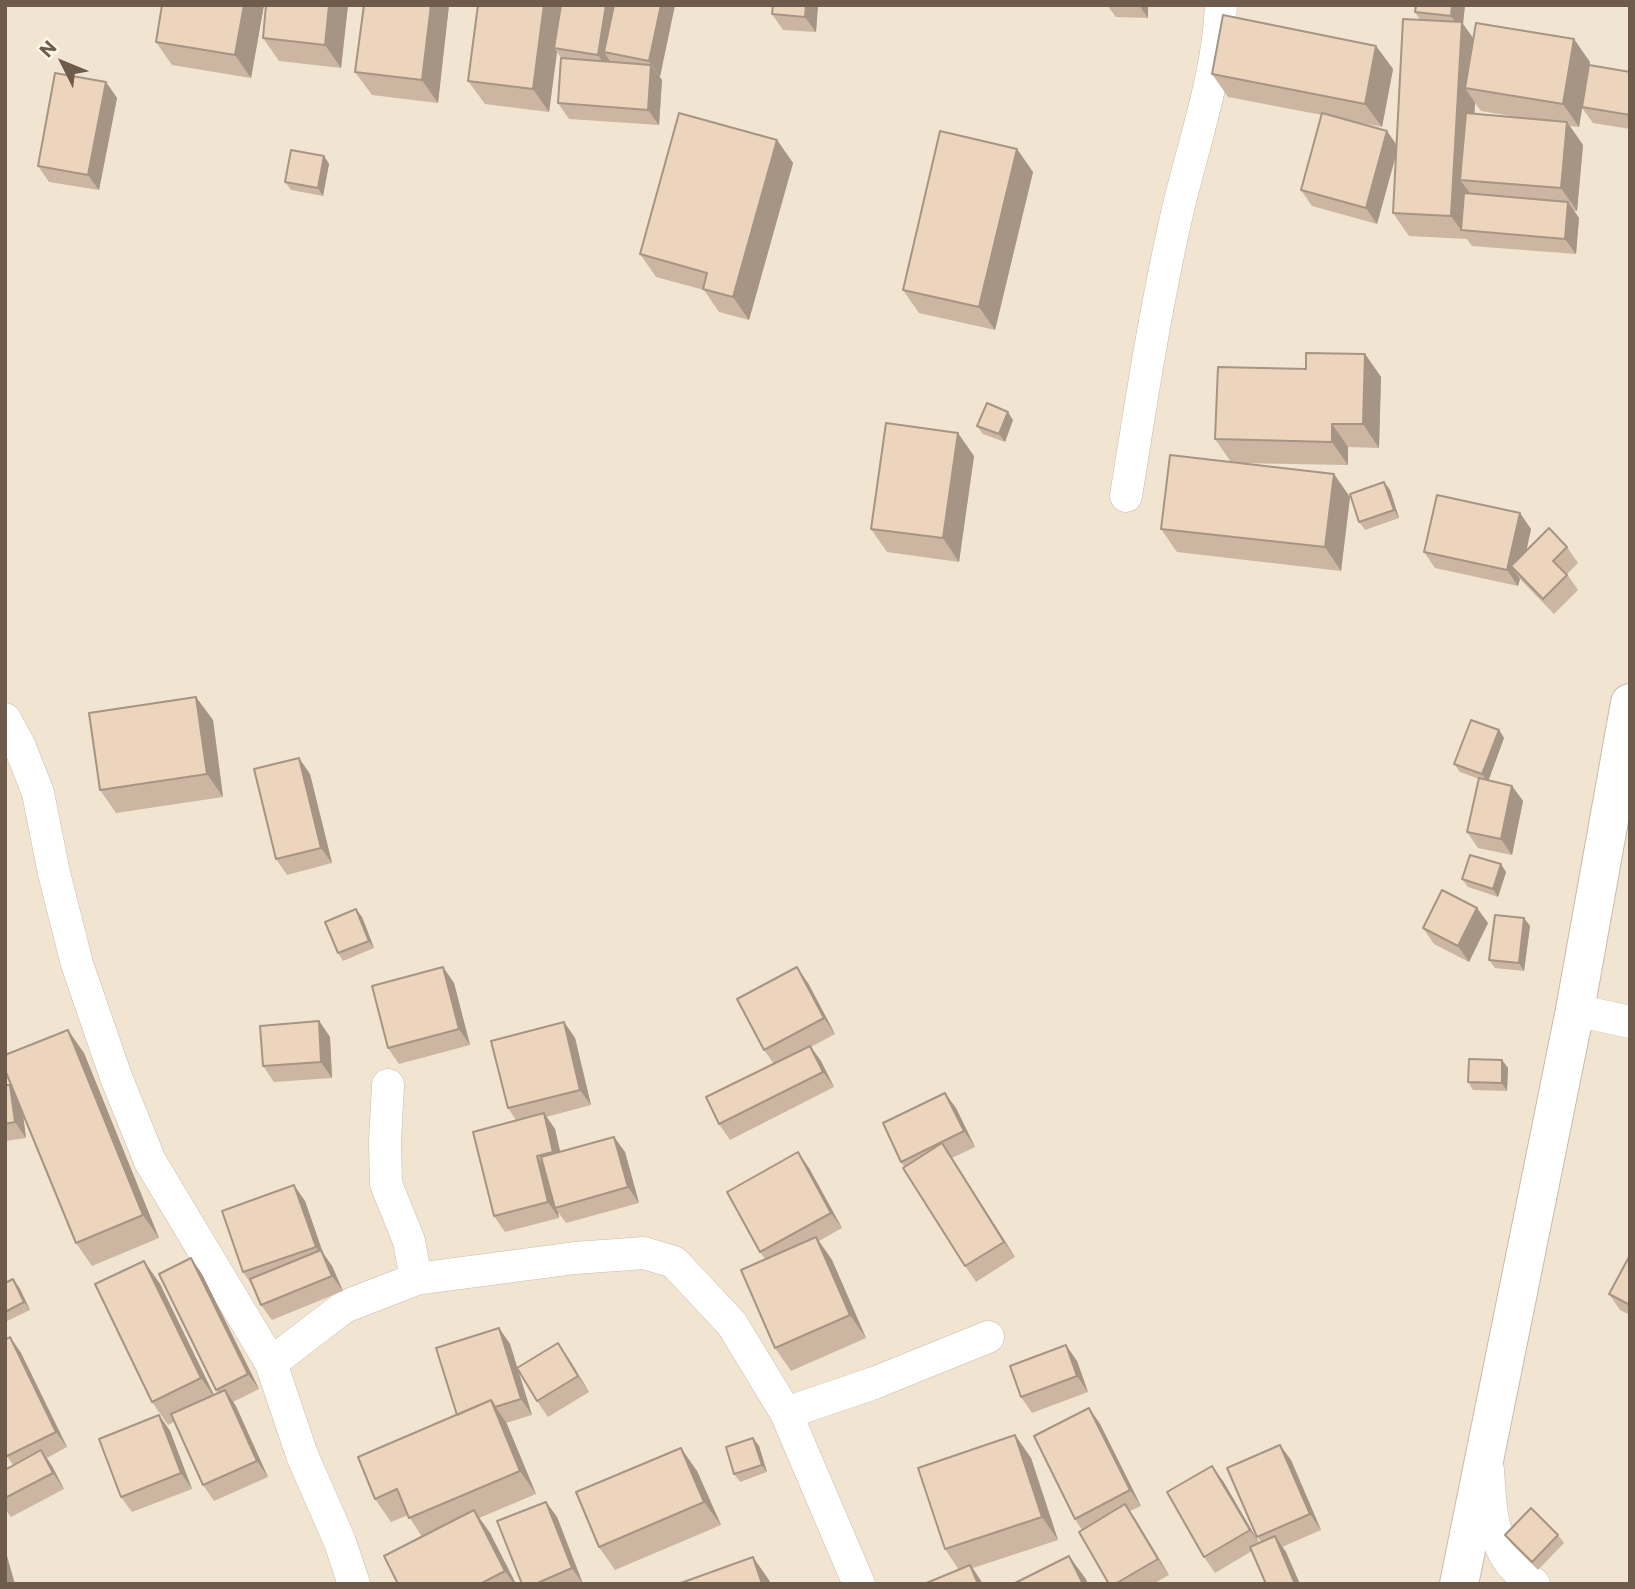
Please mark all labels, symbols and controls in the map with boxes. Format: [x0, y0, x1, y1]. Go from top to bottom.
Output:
north arrow [28, 28, 98, 98]
text: N [34, 35, 61, 61]

